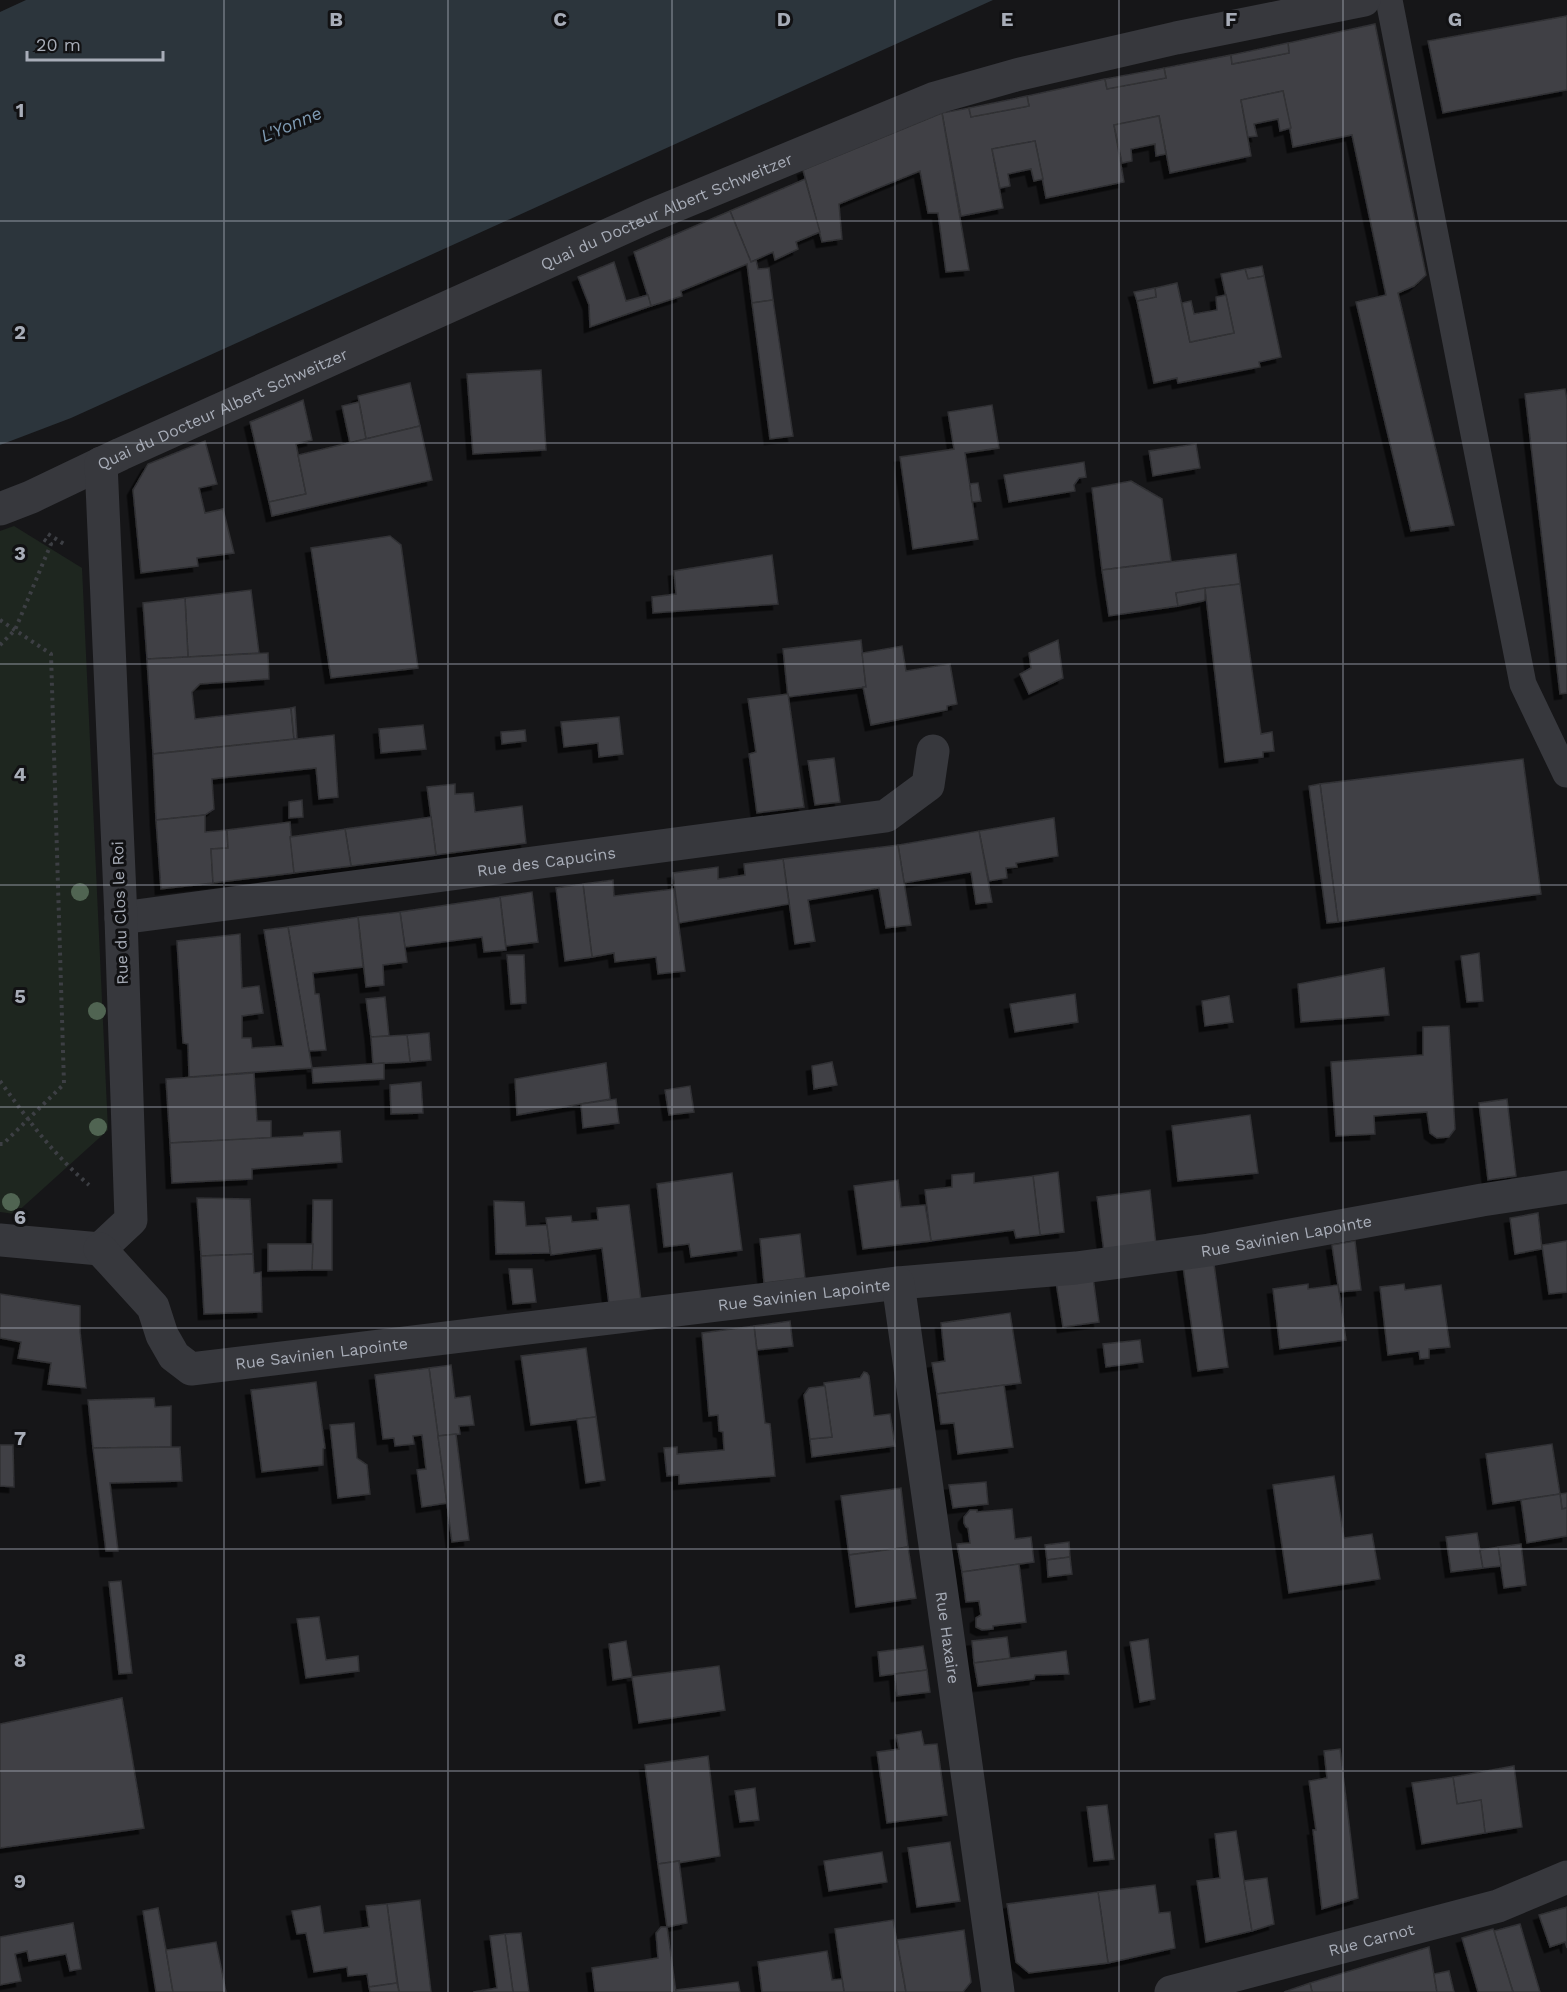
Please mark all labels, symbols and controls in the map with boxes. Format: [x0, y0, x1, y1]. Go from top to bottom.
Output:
text: B [329, 7, 343, 31]
text: C [553, 7, 567, 31]
text: D [777, 7, 791, 31]
text: E [1001, 7, 1013, 31]
text: F [1225, 7, 1237, 31]
text: G [1448, 7, 1462, 31]
scale bar [27, 24, 164, 62]
text: 20 m [36, 34, 81, 55]
text: 1 [16, 98, 24, 122]
water label: L'Yonne [257, 102, 325, 146]
street label: Quai du Docteur Albert Schweitzer [537, 148, 796, 274]
text: 2 [14, 320, 26, 344]
street label: Quai du Docteur Albert Schweitzer [94, 344, 351, 473]
text: 3 [14, 541, 26, 565]
text: 4 [14, 762, 27, 786]
street label: Rue du Clos le Roi [108, 841, 132, 985]
street label: Rue des Capucins [476, 843, 617, 880]
text: 5 [14, 984, 26, 1008]
text: 6 [14, 1205, 26, 1229]
street label: Rue Savinien Lapointe [1199, 1211, 1373, 1261]
street label: Rue Savinien Lapointe [717, 1275, 891, 1314]
street label: Rue Savinien Lapointe [234, 1333, 409, 1373]
text: 7 [14, 1426, 26, 1450]
street label: Rue Haxaire [932, 1590, 964, 1685]
text: 8 [14, 1648, 26, 1672]
text: 9 [14, 1869, 26, 1893]
street label: Rue Carnot [1326, 1919, 1416, 1960]

